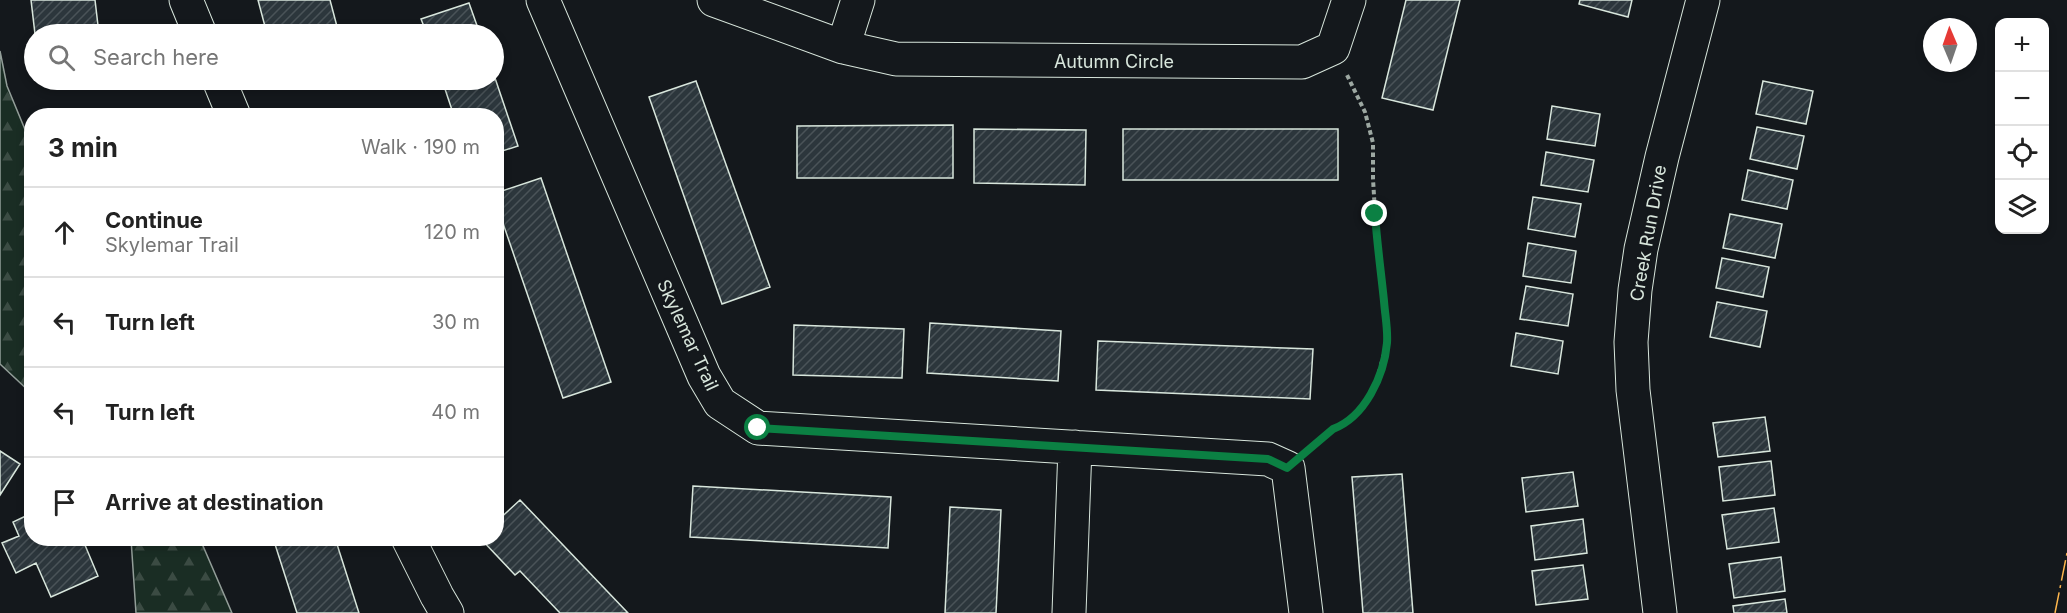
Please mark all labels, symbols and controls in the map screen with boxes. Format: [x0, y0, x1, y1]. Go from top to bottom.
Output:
north arrow [1923, 18, 1977, 72]
map controls [1995, 18, 2049, 234]
button: + [1995, 18, 2049, 72]
search box [24, 24, 504, 90]
icon: search [45, 41, 78, 74]
text: Search here [93, 44, 219, 70]
street label: Autumn Circle [1054, 51, 1174, 72]
button: − [1995, 72, 2049, 126]
button: locate [1995, 126, 2049, 180]
text: 3 min [48, 132, 118, 163]
text: Walk · 190 m [361, 135, 480, 159]
street label: Creek Run Drive [1626, 163, 1670, 303]
button: layers [1995, 180, 2049, 234]
route end [1361, 200, 1387, 226]
text: Continue [105, 207, 203, 233]
icon: ahead [48, 216, 81, 249]
text: 120 m [424, 220, 480, 244]
text: Skylemar Trail [105, 233, 239, 257]
street label: Skylemar Trail [653, 276, 723, 394]
icon: left [48, 306, 81, 339]
text: Turn left [105, 309, 195, 335]
text: 30 m [432, 310, 480, 334]
icon: left [48, 396, 81, 429]
text: Turn left [105, 399, 195, 425]
text: 40 m [431, 400, 480, 424]
route start [744, 414, 770, 440]
icon: arrive [48, 486, 81, 519]
text: Arrive at destination [105, 489, 324, 515]

